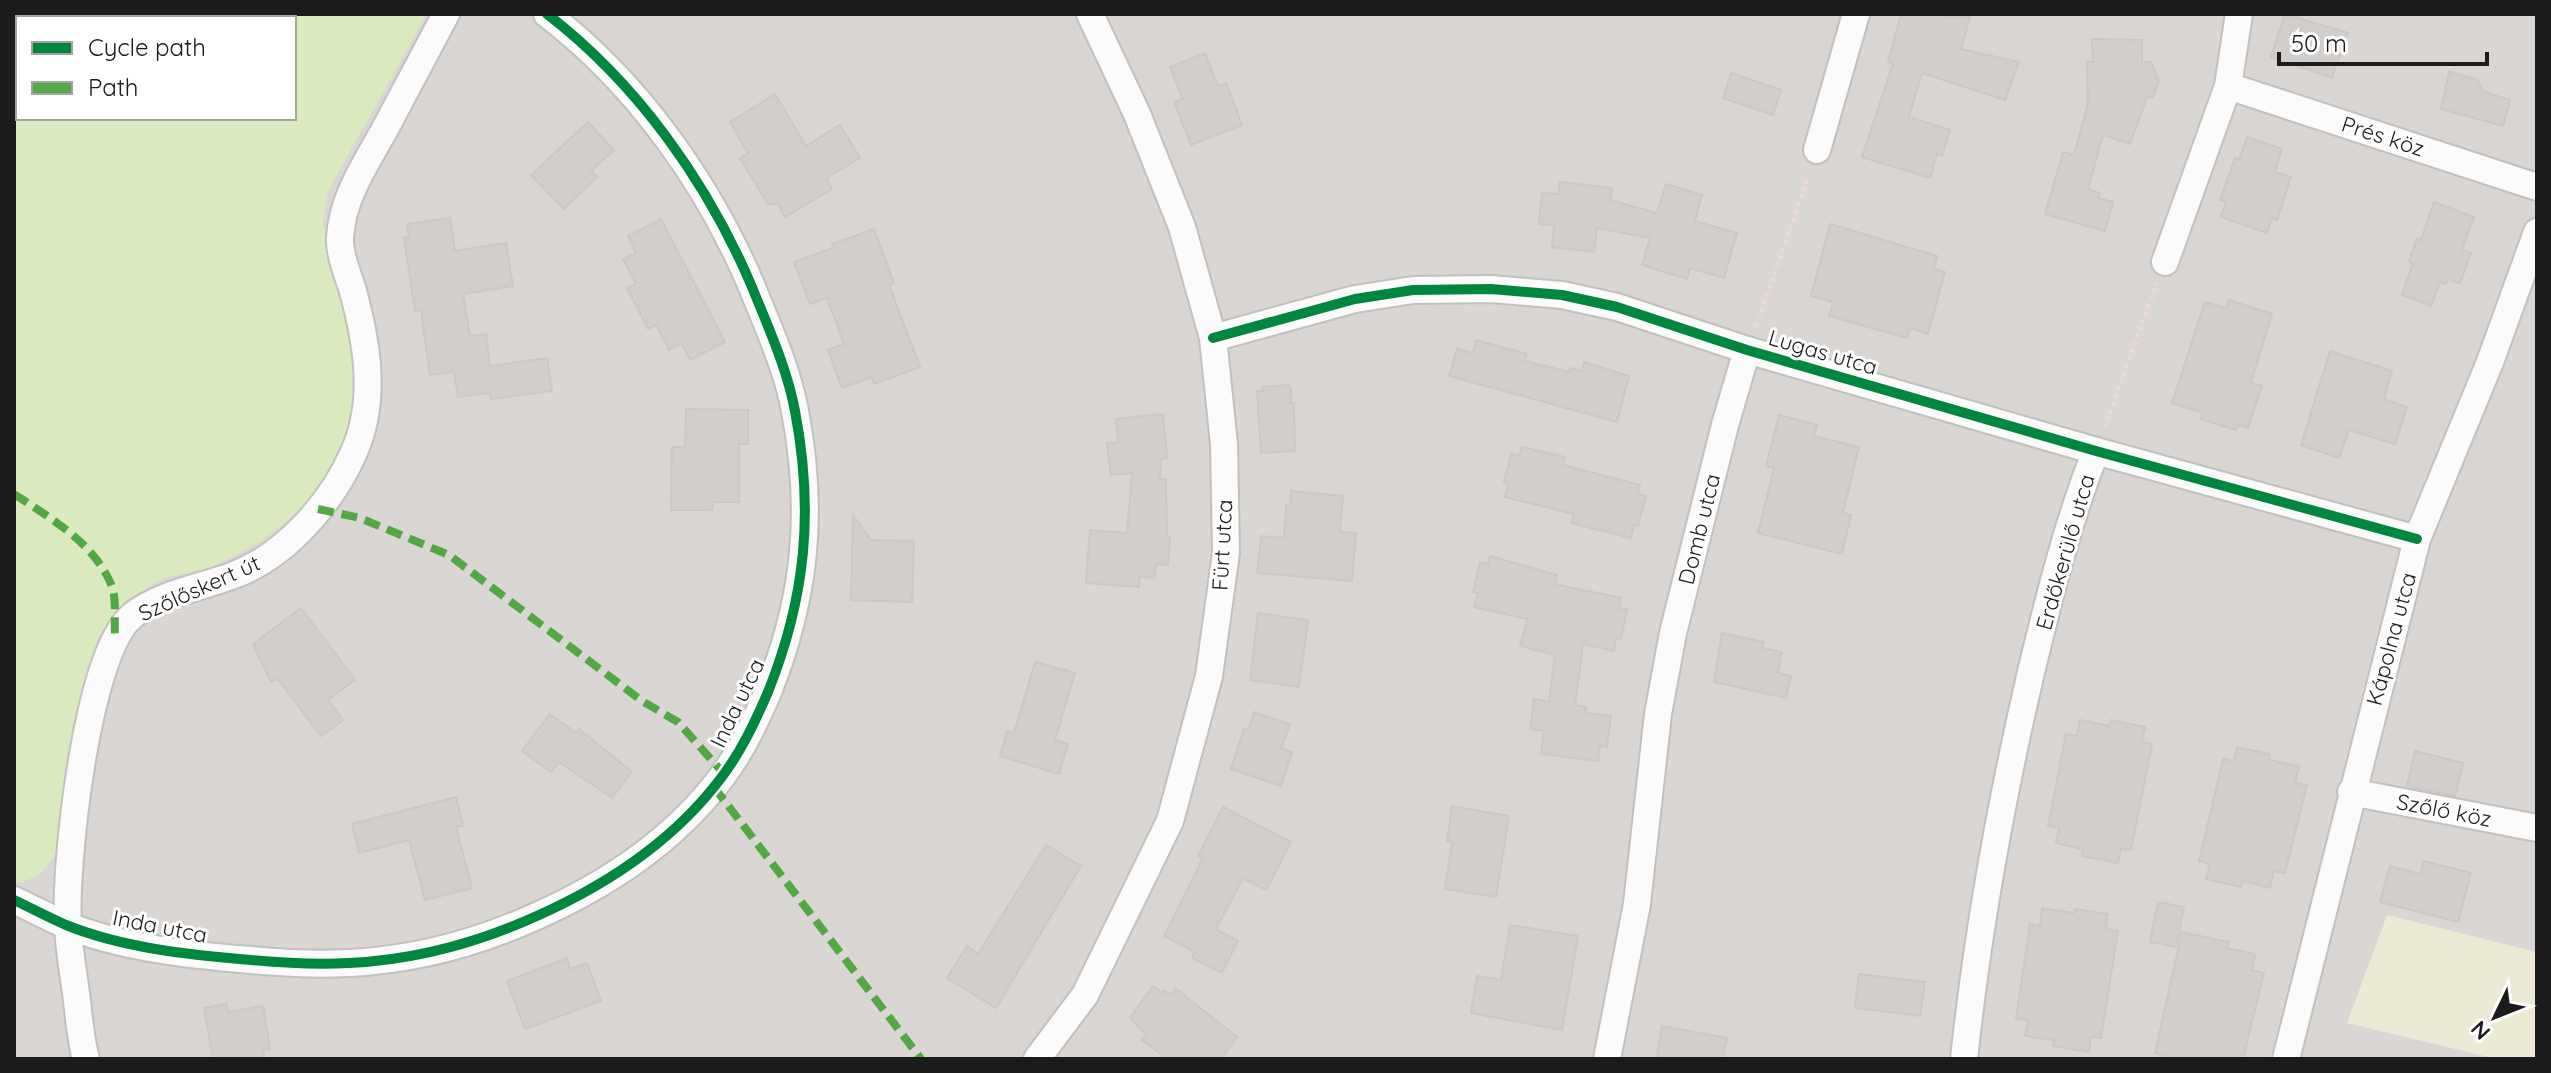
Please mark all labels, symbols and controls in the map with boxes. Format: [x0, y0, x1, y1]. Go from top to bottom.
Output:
legend [16, 16, 296, 120]
scale bar [2279, 16, 2487, 66]
text: 50 m [2291, 28, 2347, 58]
text: Cycle path [88, 32, 206, 62]
text: Path [88, 72, 139, 102]
street label: Prés köz [2338, 110, 2428, 162]
street label: Lugas utca [1765, 323, 1881, 381]
street label: Domb utca [1672, 471, 1726, 587]
street label: Erdőkerülő utca [2029, 471, 2101, 633]
street label: Fürt utca [1206, 499, 1238, 591]
street label: Szőlőskert út [134, 549, 264, 627]
street label: Kápolna utca [2360, 569, 2422, 709]
street label: Inda utca [703, 654, 771, 752]
street label: Szőlő köz [2394, 787, 2494, 833]
street label: Inda utca [110, 903, 210, 949]
north arrow [2455, 977, 2535, 1057]
text: N [2465, 1015, 2496, 1046]

